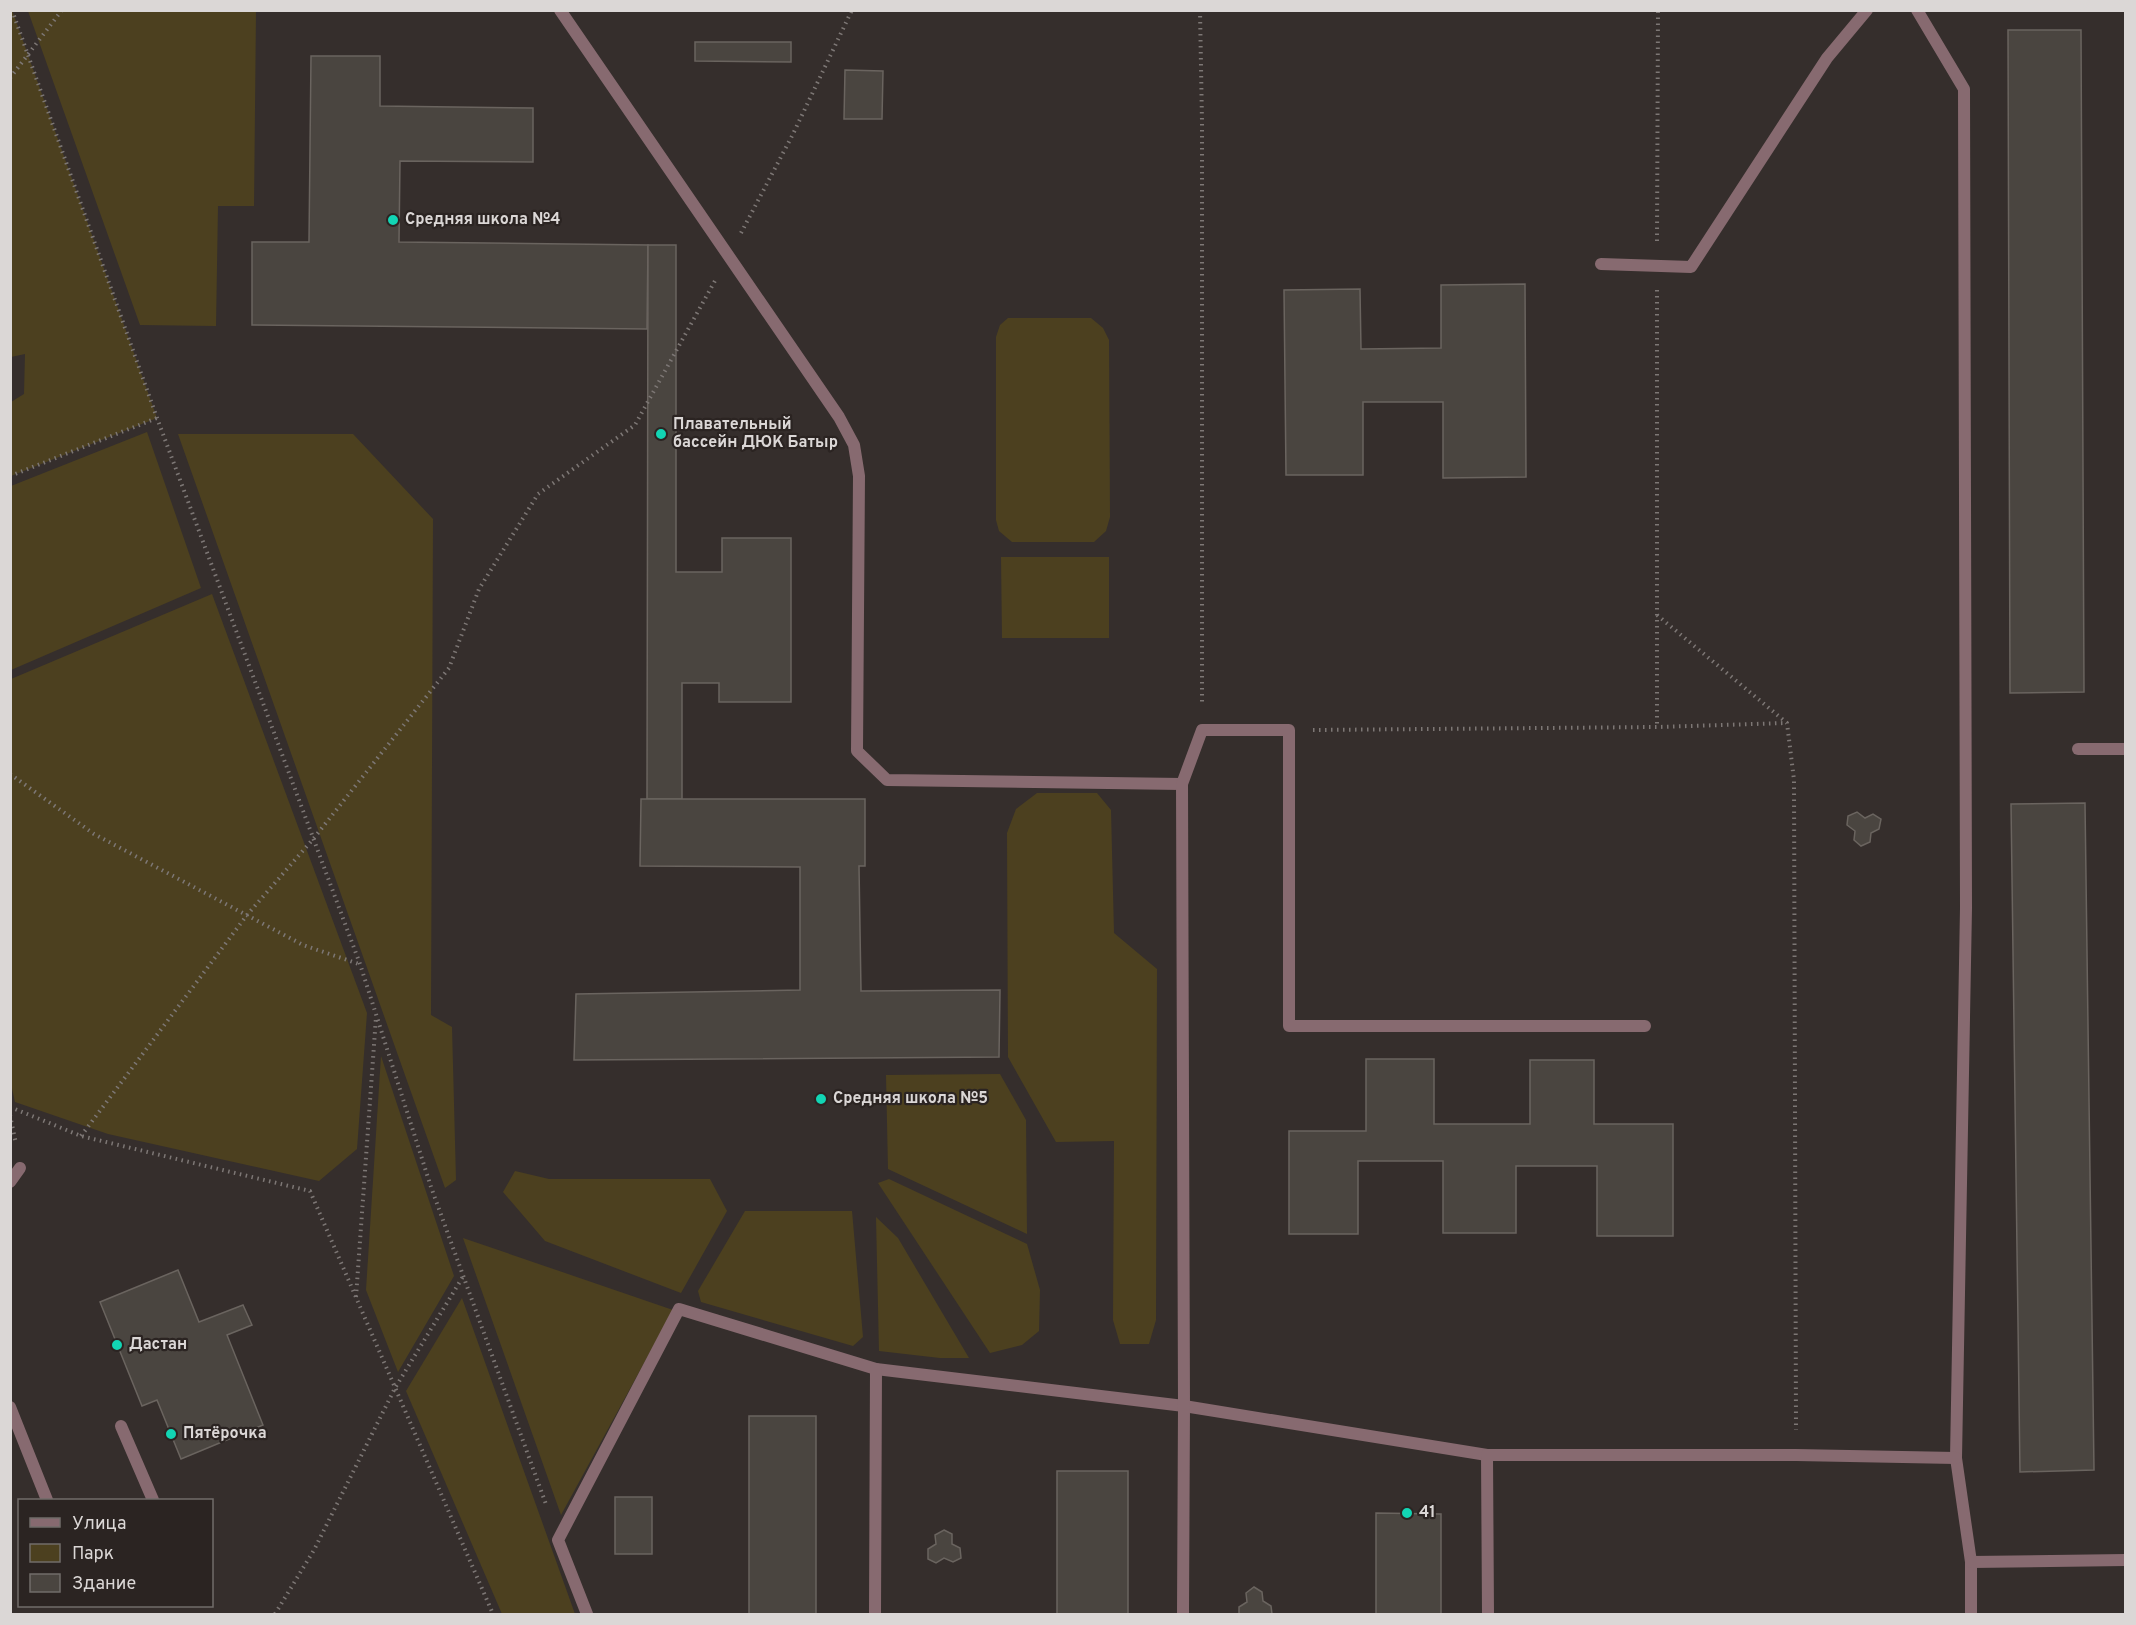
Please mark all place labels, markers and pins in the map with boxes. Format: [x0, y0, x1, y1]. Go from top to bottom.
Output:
place label: Средняя школа №4 [405, 210, 561, 230]
marker: Средняя школа №4 [386, 213, 400, 227]
place label: Плавательный бассейн ДЮК Батыр [673, 415, 838, 453]
marker: Плавательный бассейн ДЮК Батыр [654, 427, 668, 441]
place label: Средняя школа №5 [833, 1089, 988, 1109]
marker: Средняя школа №5 [814, 1092, 828, 1106]
place label: Дастан [129, 1335, 187, 1355]
marker: Дастан [110, 1338, 124, 1352]
place label: Пятёрочка [183, 1424, 267, 1444]
marker: Пятёрочка [164, 1427, 178, 1441]
place label: 41 [1419, 1503, 1436, 1523]
marker: 41 [1400, 1506, 1414, 1520]

